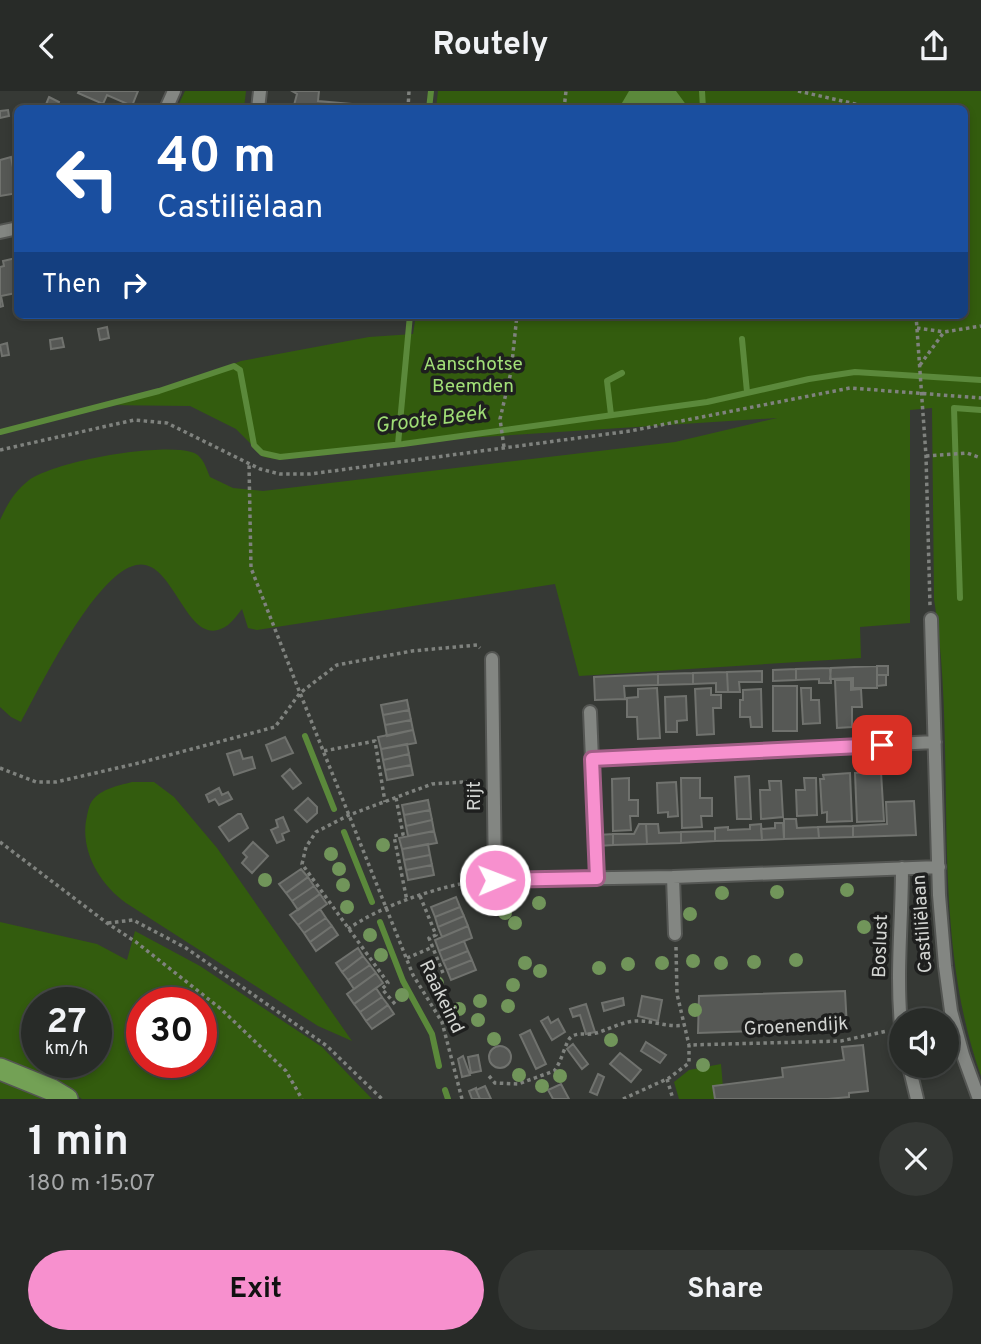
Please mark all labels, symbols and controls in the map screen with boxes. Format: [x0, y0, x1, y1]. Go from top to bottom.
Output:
text: Routely [433, 26, 548, 66]
icon: back [28, 27, 66, 65]
icon: share [915, 27, 953, 65]
text: 40 m [157, 128, 276, 190]
icon: left [42, 133, 133, 224]
text: Castiliëlaan [157, 189, 323, 229]
icon: right [115, 266, 153, 304]
text: Then [42, 269, 101, 302]
park label: Aanschotse Beemden [423, 353, 523, 399]
water label: Groote Beek [374, 400, 489, 440]
pin [852, 715, 912, 775]
icon: arrive [863, 726, 901, 764]
street label: Rijt [463, 781, 487, 811]
position arrow [458, 843, 532, 917]
street label: Castiliëlaan [908, 874, 938, 974]
street label: Boslust [868, 914, 894, 978]
street label: Raakeind [413, 956, 469, 1038]
speed limit sign: 30 [126, 987, 217, 1078]
text: 27 [47, 1001, 86, 1045]
map controls [889, 1008, 959, 1078]
button: sound [889, 1008, 959, 1078]
street label: Groenendijk [743, 1012, 849, 1042]
text: km/h [45, 1038, 88, 1061]
text: 1 min [28, 1117, 129, 1170]
button: close [879, 1122, 953, 1196]
text: 180 m · 15:07 [28, 1170, 155, 1199]
button: Exit [28, 1250, 484, 1330]
button: Share [498, 1250, 953, 1330]

